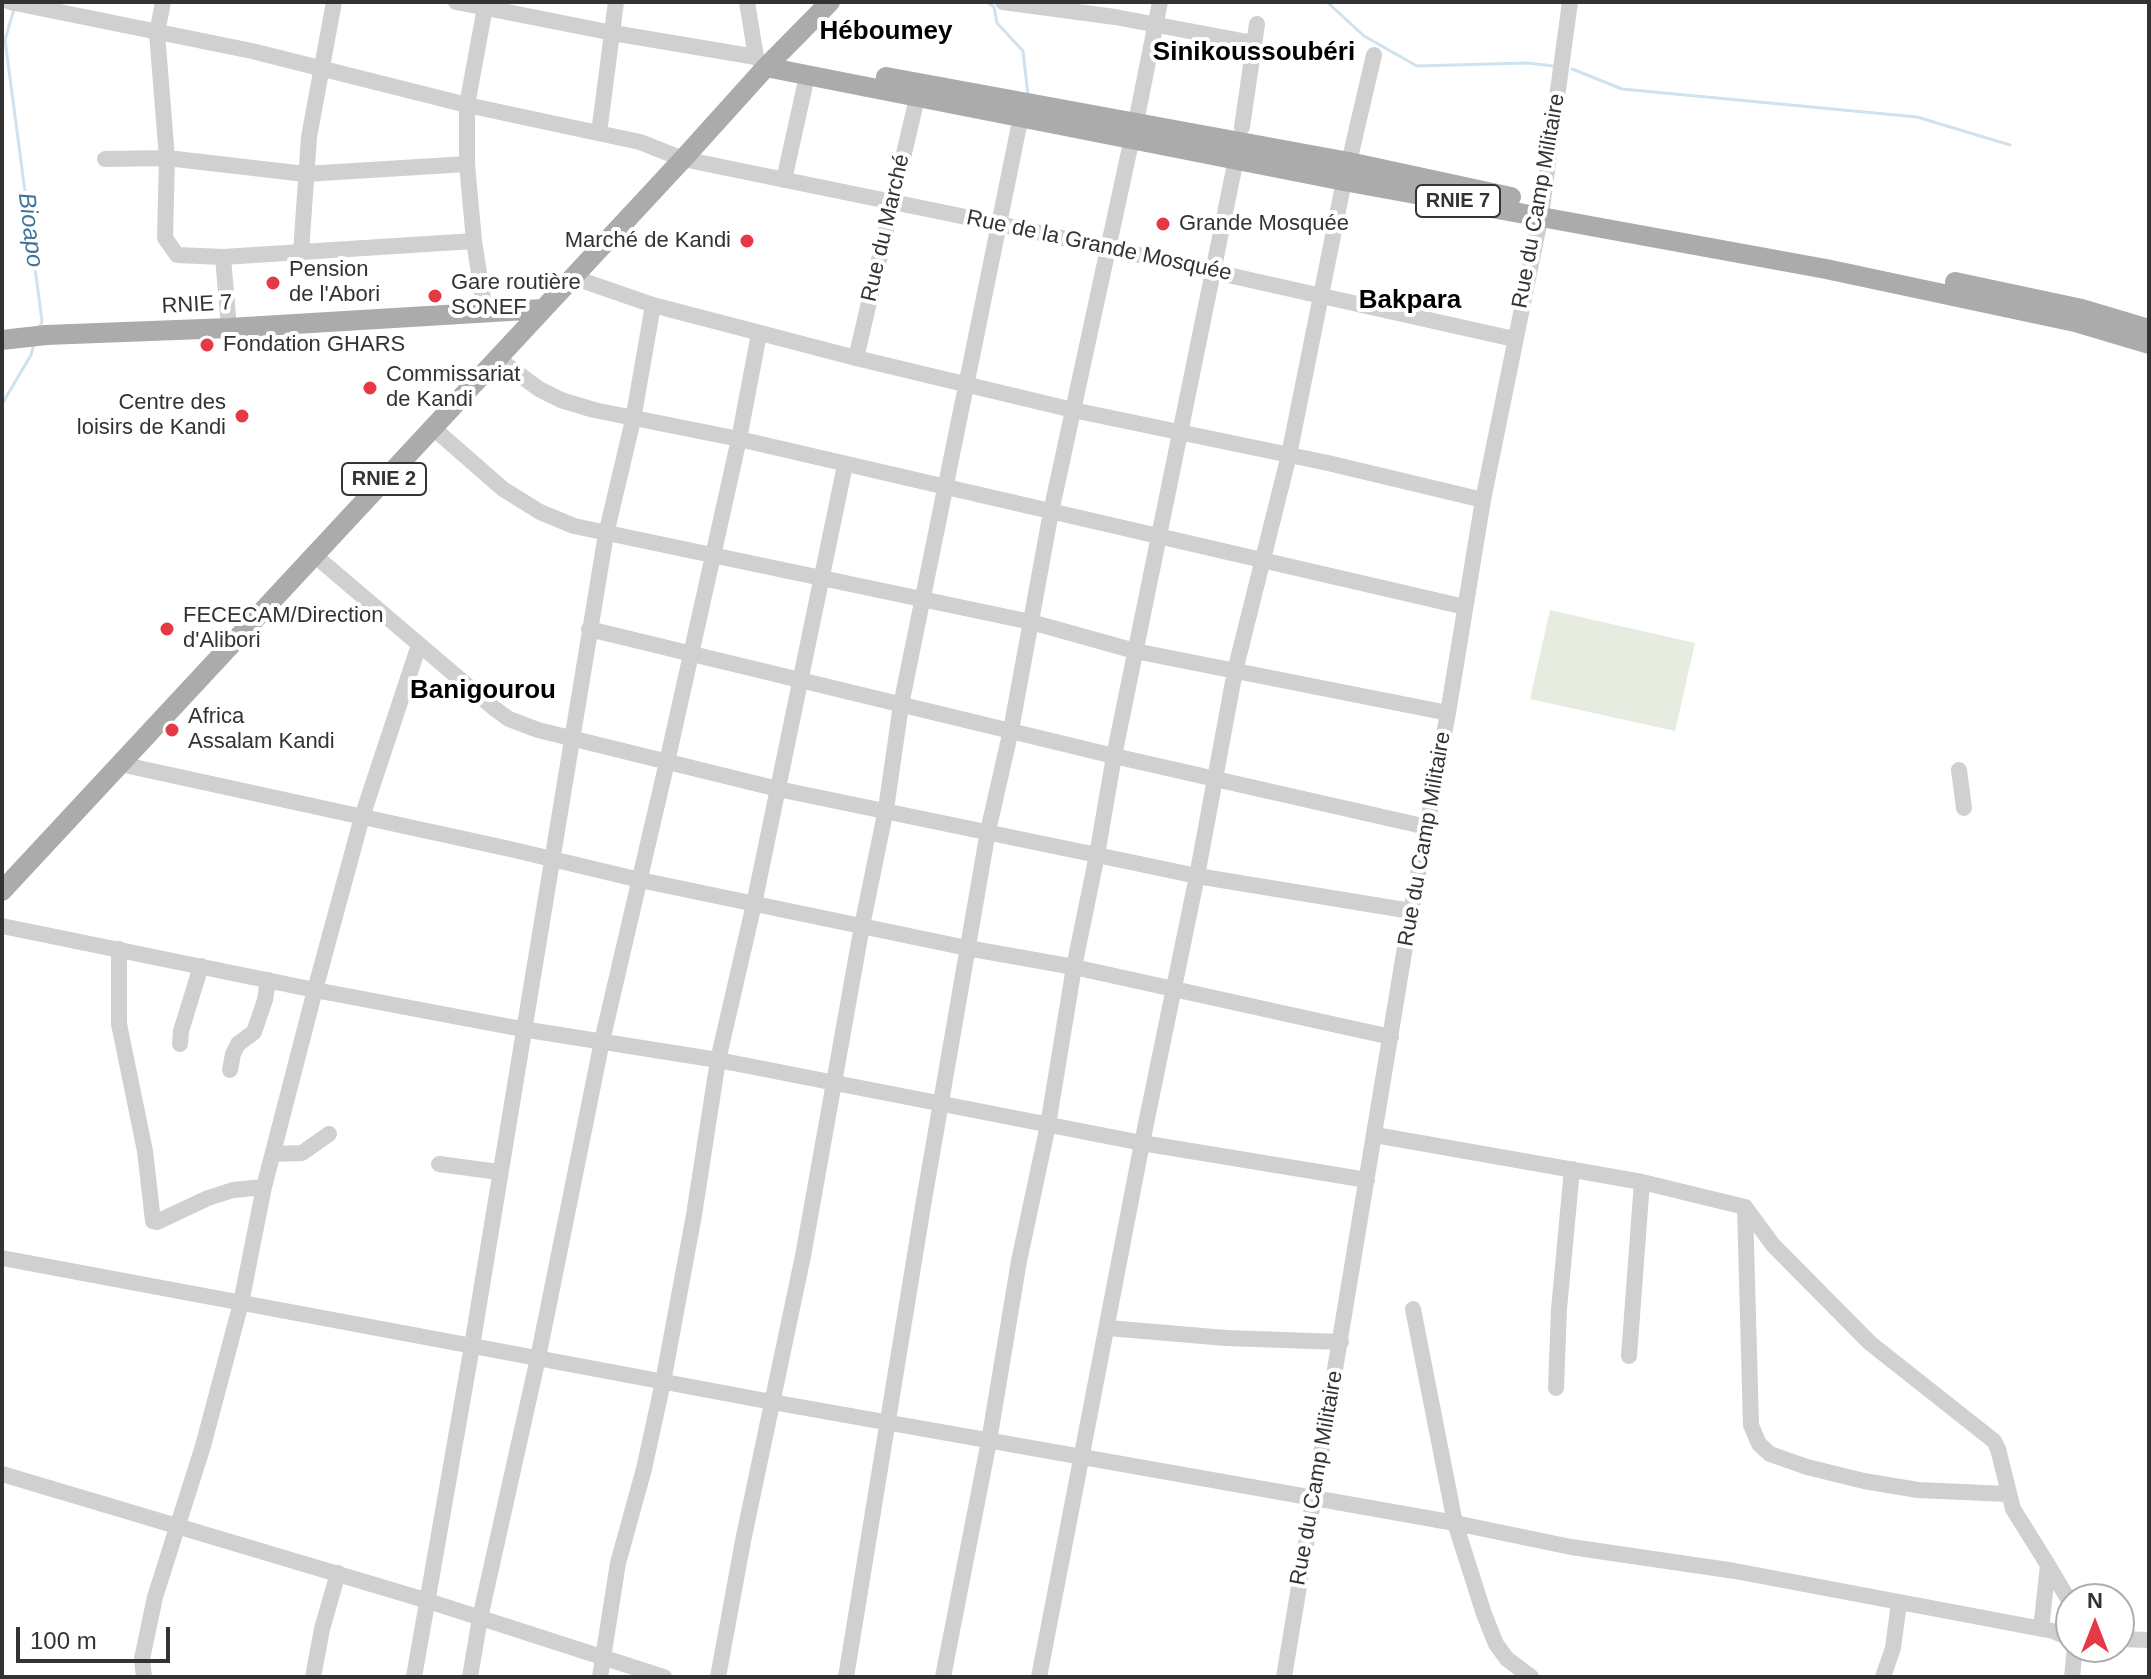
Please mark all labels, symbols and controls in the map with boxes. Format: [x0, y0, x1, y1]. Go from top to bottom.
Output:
district label: Héboumey [820, 16, 952, 48]
district label: Sinikoussoubéri [1153, 37, 1355, 69]
street label: Rue du Camp Militaire [1507, 92, 1571, 310]
street label: Rue du Marché [856, 152, 916, 304]
road number: RNIE 7 [1416, 185, 1500, 217]
water label: Bioapo [11, 191, 49, 269]
street label: Rue de la Grande Mosquée [964, 205, 1234, 287]
place label: Grande Mosquée [1179, 211, 1349, 237]
marker: Grande Mosquée [1154, 215, 1172, 233]
place label: Marché de Kandi [565, 228, 731, 254]
marker: Marché de Kandi [738, 232, 756, 250]
place label: Pension de l'Abori [289, 257, 380, 308]
place label: Gare routière SONEF [451, 270, 581, 322]
marker: Pension de l'Abori [264, 274, 282, 292]
district label: Bakpara [1359, 285, 1461, 317]
marker: Gare routière SONEF [426, 287, 444, 305]
street label: RNIE 7 [161, 290, 233, 320]
place label: Fondation GHARS [223, 332, 405, 358]
marker: Fondation GHARS [198, 336, 216, 354]
place label: Commissariat de Kandi [386, 362, 520, 414]
marker: Commissariat de Kandi [361, 379, 379, 397]
place label: Centre des loisirs de Kandi [77, 390, 226, 442]
marker: Centre des loisirs de Kandi [233, 407, 251, 425]
road number: RNIE 2 [342, 463, 426, 495]
place label: FECECAM/Direction d'Alibori [183, 603, 383, 654]
marker: FECECAM/Direction d'Alibori [158, 620, 176, 638]
district label: Banigourou [410, 675, 556, 707]
place label: Africa Assalam Kandi [188, 704, 335, 756]
marker: Africa Assalam Kandi [163, 721, 181, 739]
street label: Rue du Camp Militaire [1393, 730, 1457, 948]
street label: Rue du Camp Militaire [1285, 1369, 1349, 1587]
north arrow [2055, 1583, 2135, 1663]
text: N [2087, 1588, 2103, 1613]
scale bar [20, 1611, 174, 1661]
text: 100 m [30, 1627, 97, 1654]

